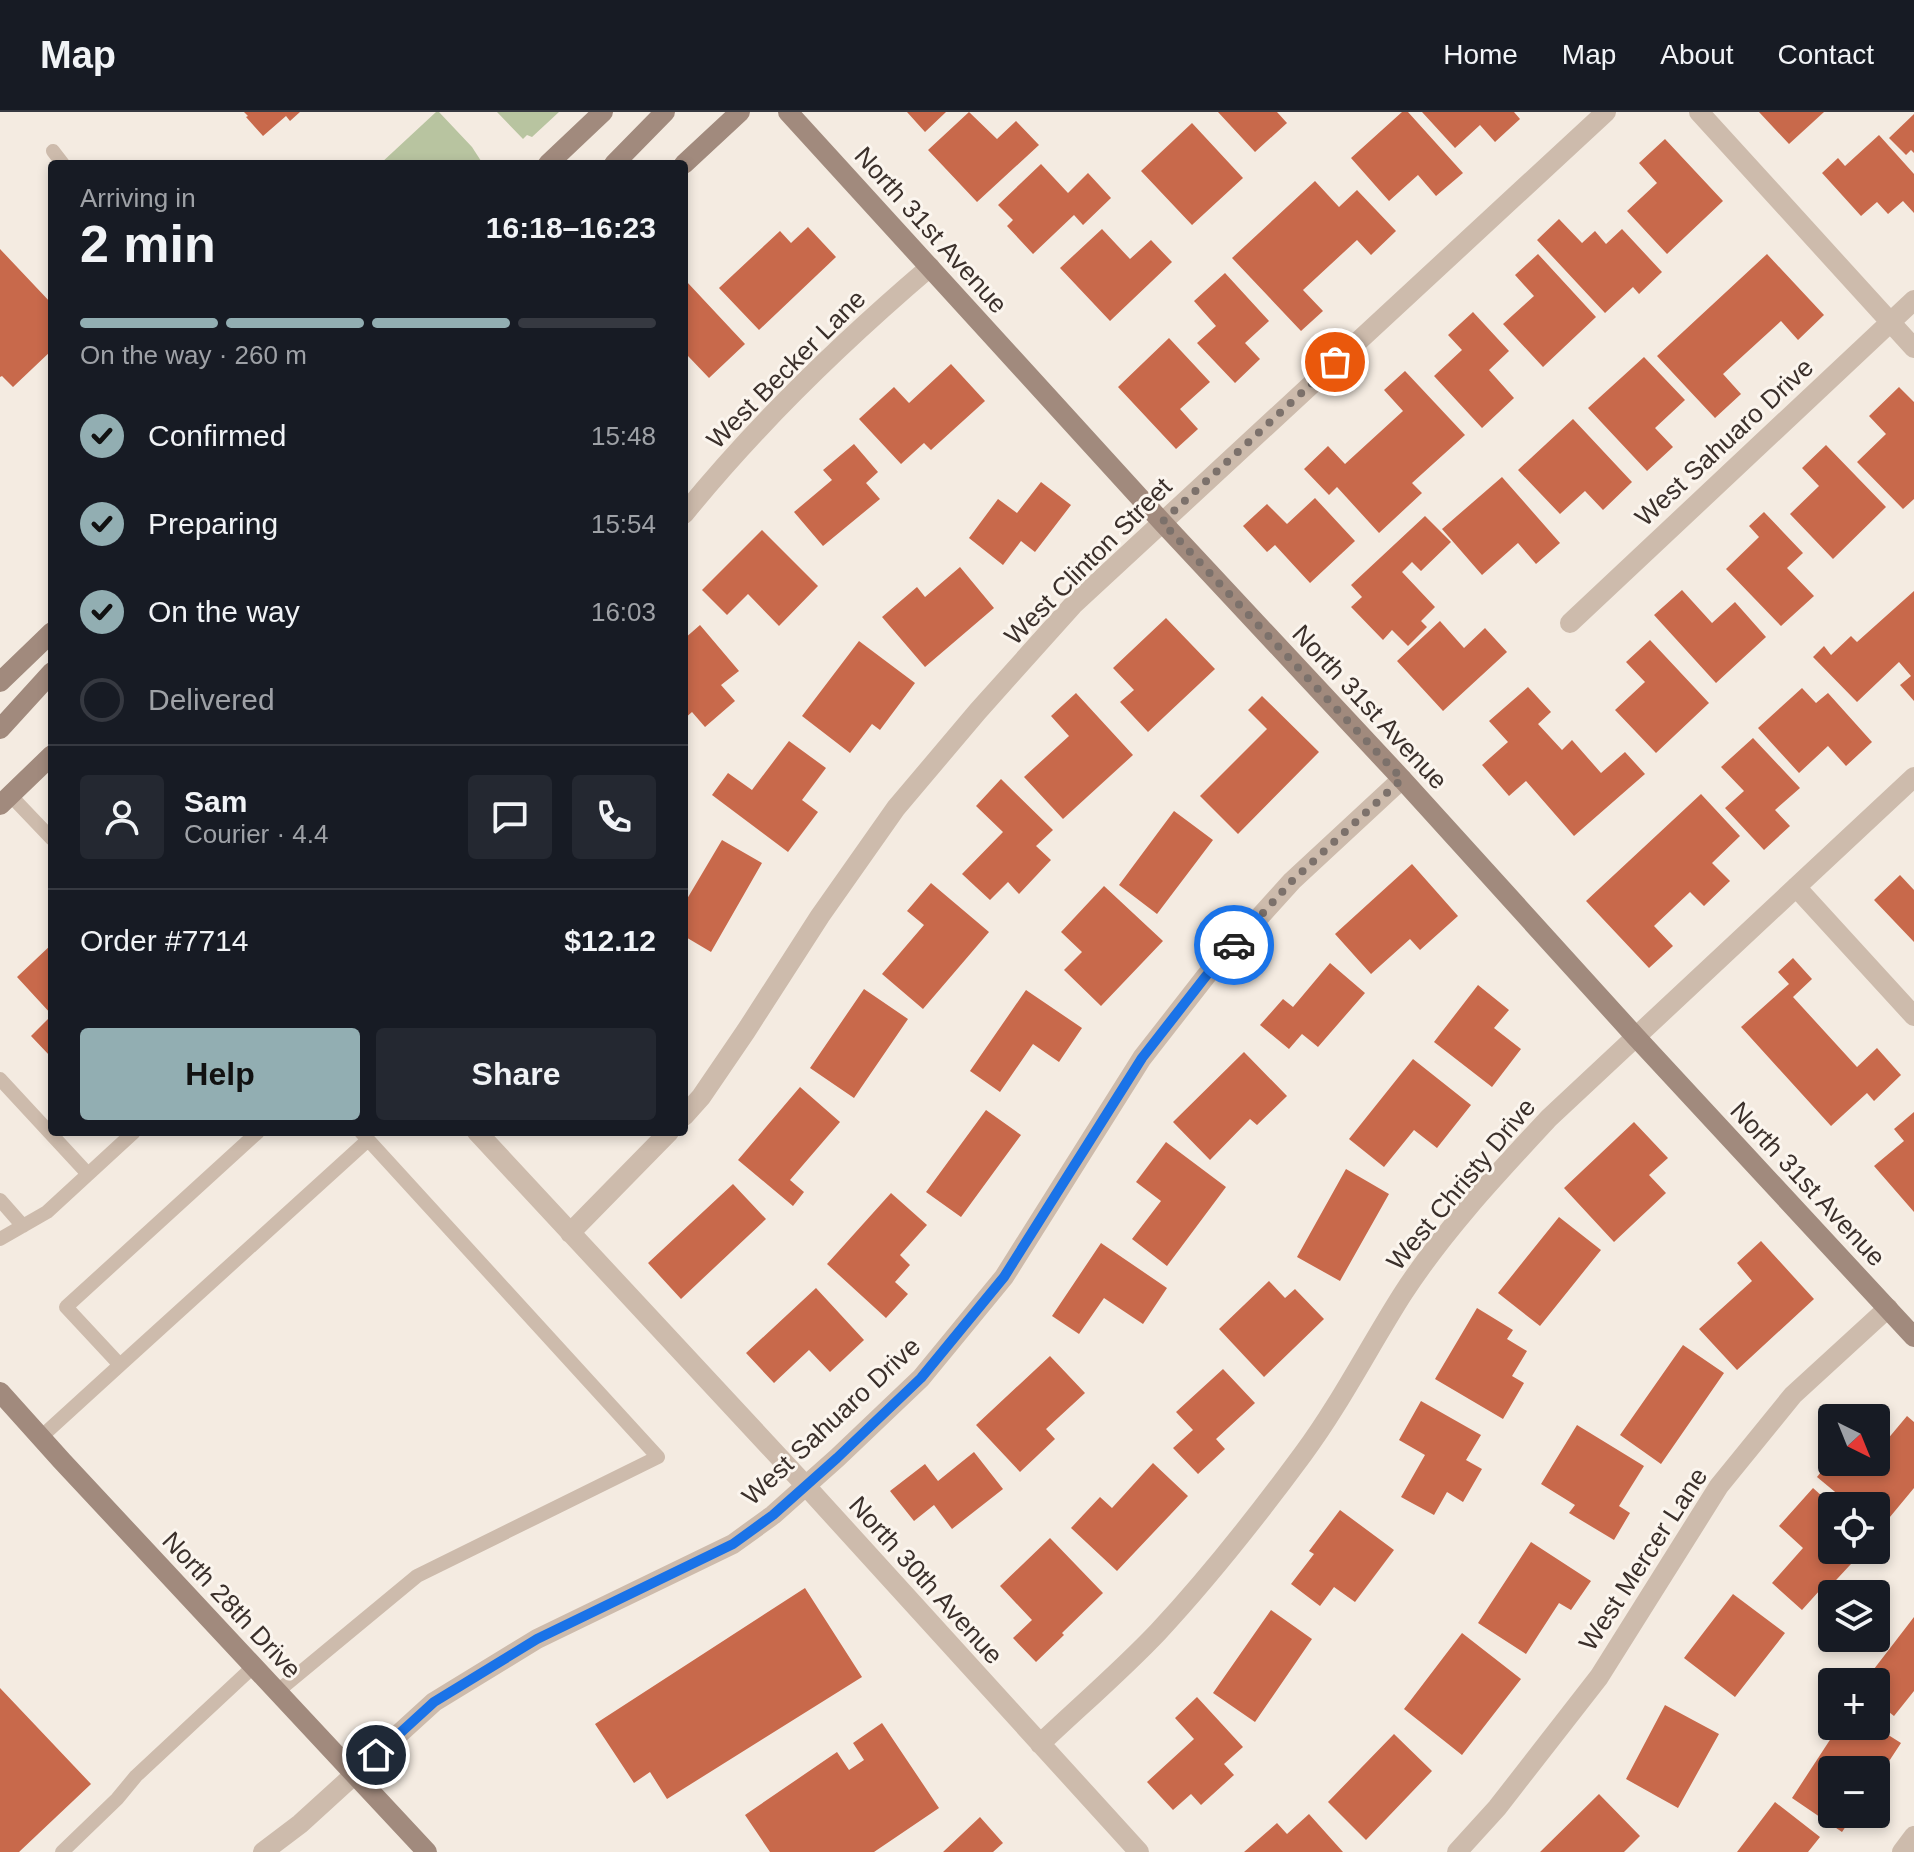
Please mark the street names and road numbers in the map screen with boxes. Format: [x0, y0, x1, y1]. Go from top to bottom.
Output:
street label: North 31st Avenue [848, 141, 1014, 319]
street label: West Becker Lane [700, 283, 872, 455]
street label: West Sahuaro Drive [1629, 352, 1819, 532]
street label: West Clinton Street [998, 471, 1178, 651]
street label: North 31st Avenue [1286, 619, 1454, 795]
street label: West Christy Drive [1380, 1092, 1542, 1276]
street label: North 31st Avenue [1724, 1096, 1892, 1272]
street label: West Sahuaro Drive [736, 1331, 926, 1511]
street label: West Mercer Lane [1573, 1462, 1713, 1656]
street label: North 30th Avenue [843, 1490, 1009, 1670]
street label: North 28th Drive [156, 1526, 308, 1684]

